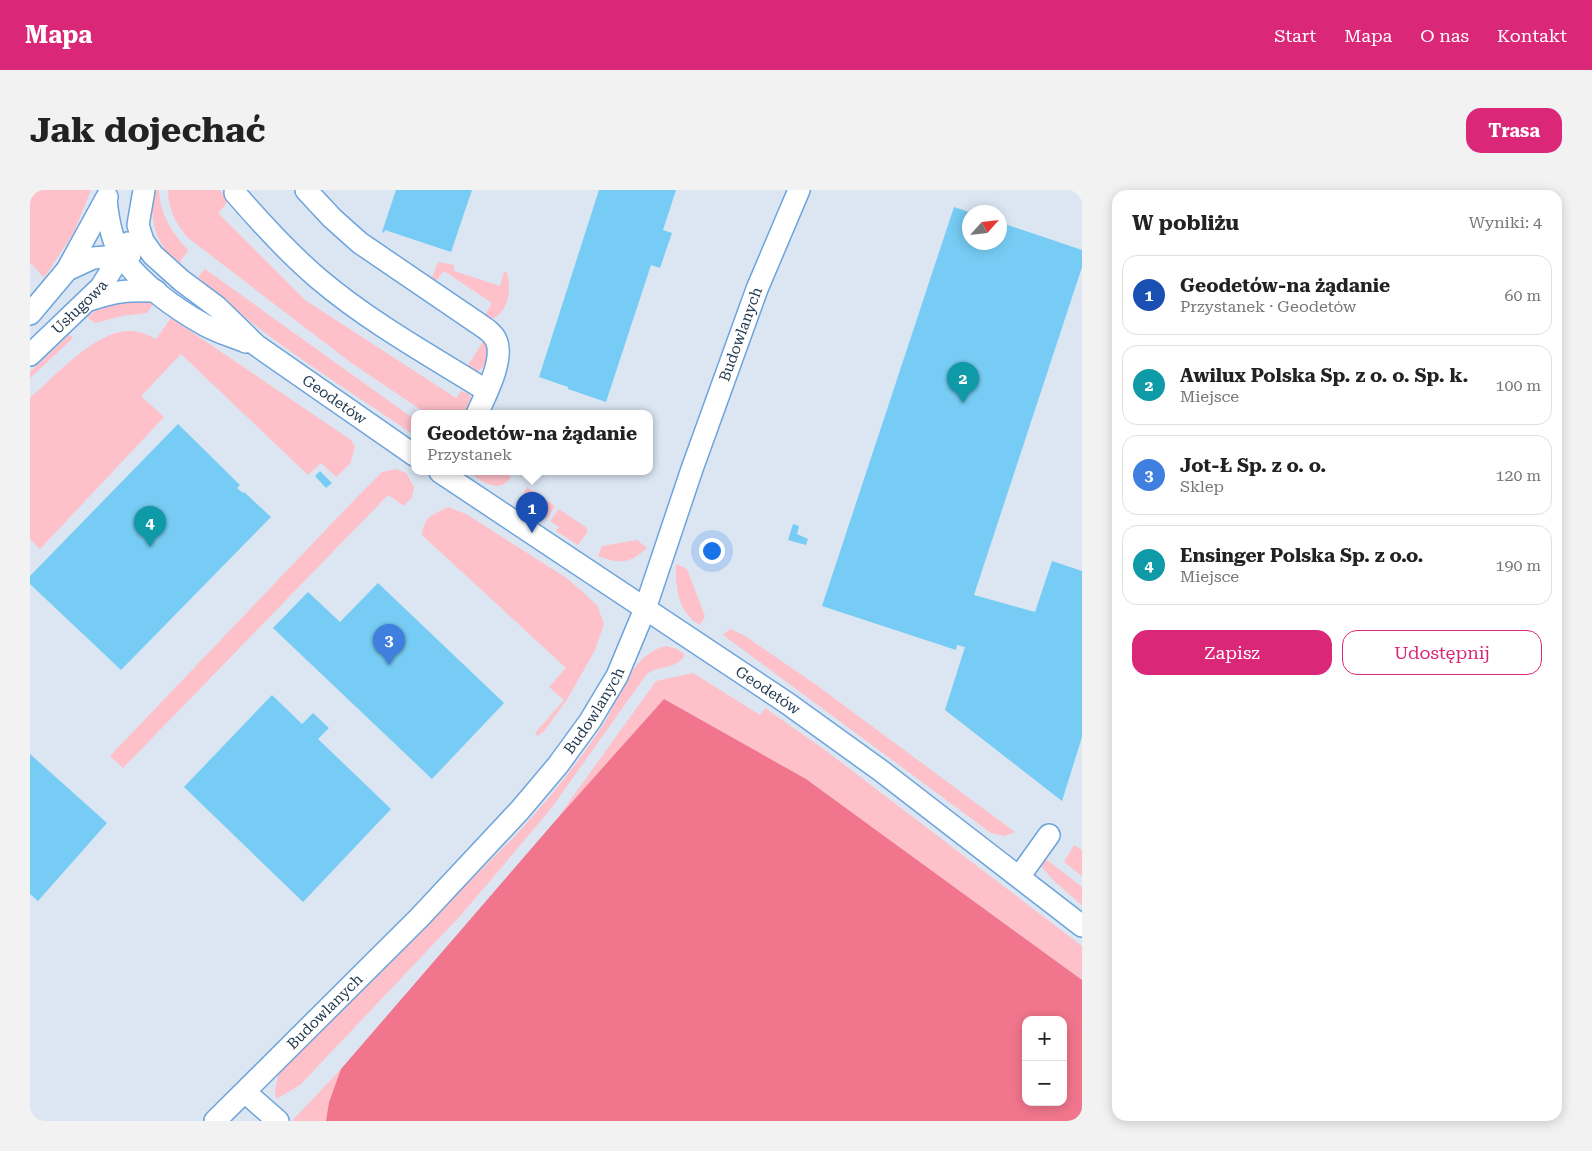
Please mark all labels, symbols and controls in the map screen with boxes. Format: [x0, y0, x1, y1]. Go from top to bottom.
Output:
text: Mapa [25, 21, 92, 49]
text: Start [1274, 25, 1316, 46]
text: Mapa [1344, 25, 1392, 46]
text: O nas [1420, 25, 1469, 46]
text: Kontakt [1497, 25, 1567, 46]
button: Trasa [1466, 108, 1562, 153]
text: Jak dojechać [30, 110, 266, 151]
north arrow [962, 205, 1007, 250]
text: W pobliżu [1132, 211, 1239, 235]
text: Wyniki: 4 [1469, 213, 1542, 232]
text: Geodetów-na żądanie [1180, 274, 1390, 297]
street label: Usługowa [48, 277, 112, 338]
street label: Budowlanych [715, 284, 766, 384]
text: 1 [1145, 286, 1153, 305]
text: 60 m [1504, 286, 1541, 305]
text: Przystanek · Geodetów [1180, 297, 1356, 316]
pin: 2 [947, 362, 979, 403]
text: Awilux Polska Sp. z o. o. Sp. k. [1180, 364, 1468, 387]
street label: Geodetów [299, 371, 370, 428]
text: 2 [1145, 376, 1153, 395]
text: 100 m [1495, 376, 1541, 395]
text: Miejsce [1180, 387, 1239, 406]
popup [411, 410, 653, 475]
text: Geodetów-na żądanie [427, 422, 637, 445]
text: Przystanek [427, 445, 512, 464]
text: Jot-Ł Sp. z o. o. [1180, 454, 1326, 477]
text: 3 [1145, 466, 1153, 485]
text: 120 m [1495, 466, 1541, 485]
text: Sklep [1180, 477, 1224, 496]
pin: 1 [516, 492, 548, 533]
pin: 4 [134, 506, 166, 547]
your location [699, 538, 725, 564]
text: Ensinger Polska Sp. z o.o. [1180, 544, 1424, 567]
text: 4 [1145, 556, 1153, 575]
text: 190 m [1495, 556, 1541, 575]
text: Miejsce [1180, 567, 1239, 586]
pin: 3 [373, 624, 405, 665]
button: Zapisz [1132, 630, 1332, 675]
button: Udostępnij [1342, 630, 1542, 675]
street label: Geodetów [732, 662, 804, 719]
street label: Budowlanych [560, 665, 629, 757]
street label: Budowlanych [283, 970, 367, 1053]
map controls [1022, 1016, 1067, 1106]
button: + [1022, 1016, 1067, 1061]
button: − [1022, 1061, 1067, 1106]

